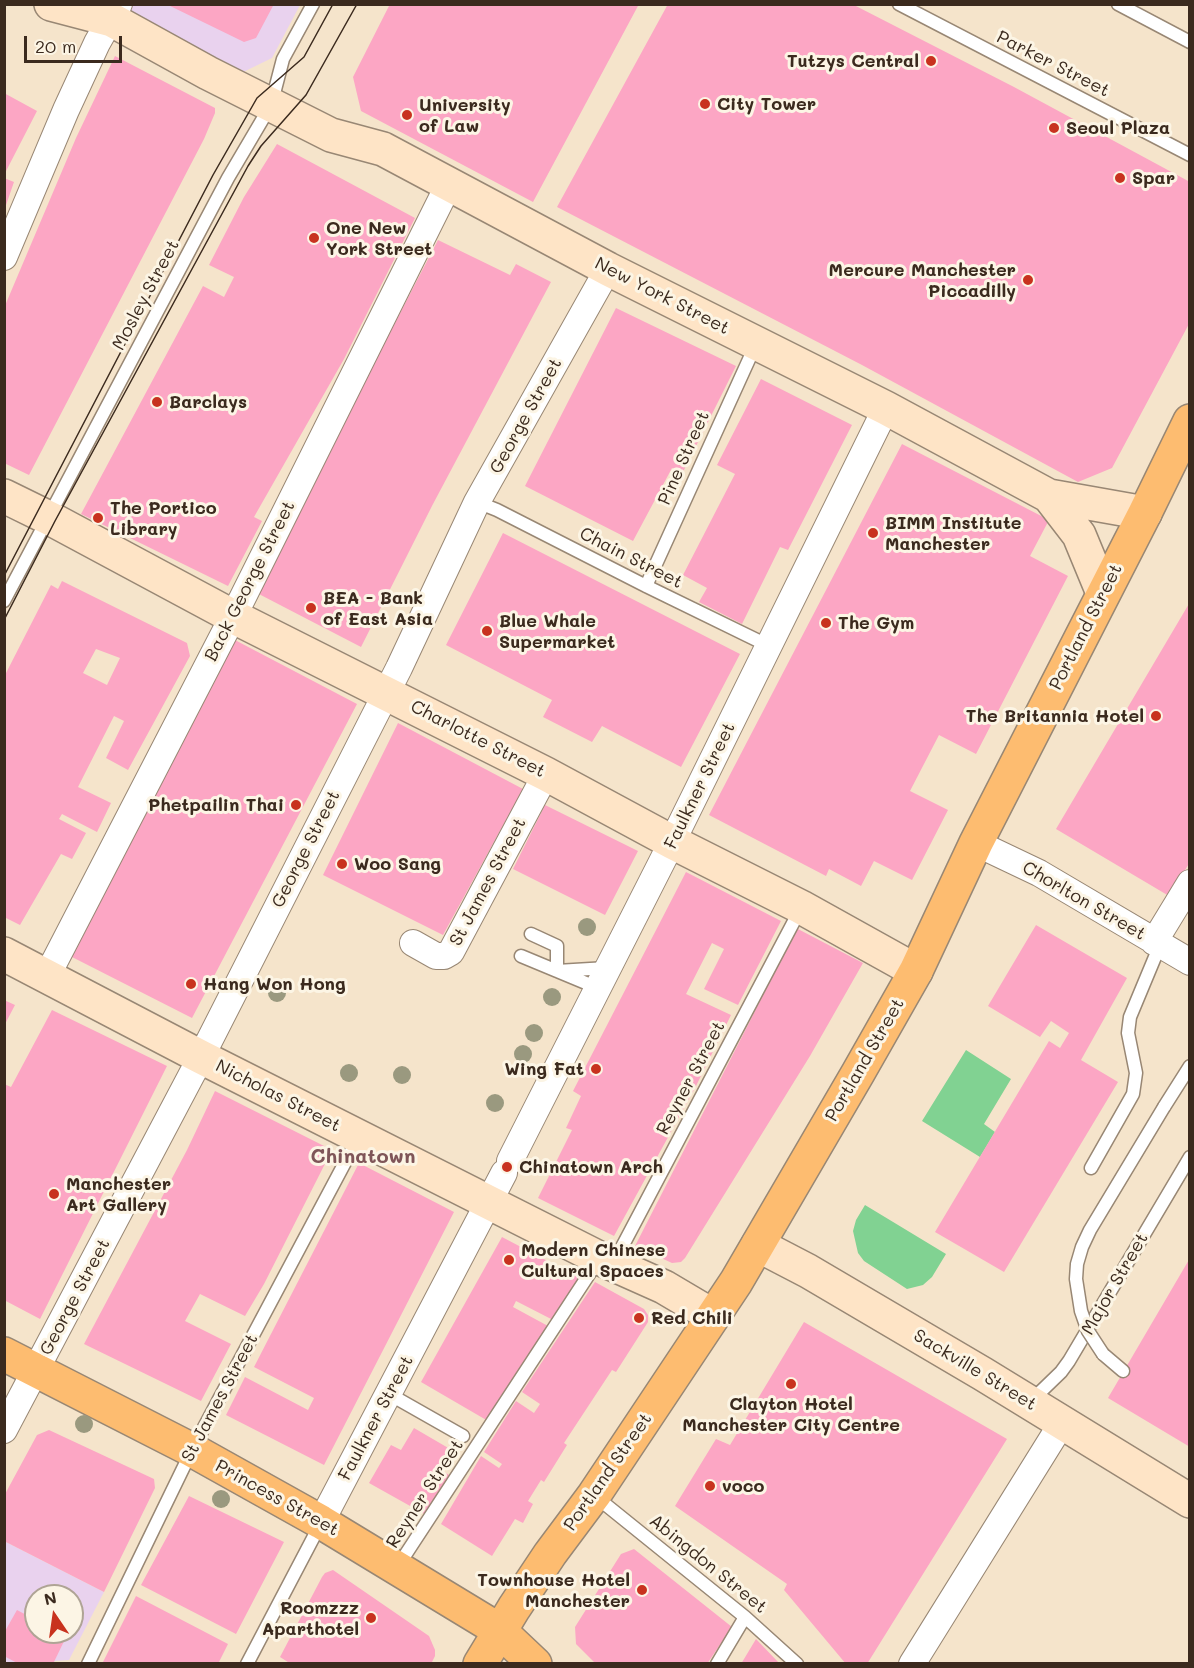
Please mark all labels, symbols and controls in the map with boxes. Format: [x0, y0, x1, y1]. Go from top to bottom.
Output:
scale bar [27, 24, 124, 62]
street label: Parker Street [993, 26, 1113, 102]
text: 20 m [35, 34, 76, 58]
place label: Tutzys Central [787, 50, 919, 72]
marker: Tutzys Central [924, 54, 938, 68]
place label: City Tower [717, 93, 816, 115]
place label: University of Law [419, 94, 511, 136]
marker: City Tower [698, 97, 712, 111]
marker: University of Law [400, 108, 414, 122]
place label: Seoul Plaza [1066, 117, 1170, 139]
marker: Seoul Plaza [1047, 121, 1061, 135]
place label: Spar [1132, 167, 1175, 189]
marker: Spar [1113, 171, 1127, 185]
place label: One New York Street [326, 217, 432, 260]
marker: One New York Street [307, 231, 321, 245]
street label: Mosley Street [108, 236, 184, 354]
street label: New York Street [591, 253, 733, 339]
place label: Mercure Manchester Piccadilly [829, 259, 1016, 302]
marker: Mercure Manchester Piccadilly [1021, 273, 1035, 287]
street label: George Street [485, 354, 567, 478]
place label: Barclays [169, 391, 247, 413]
marker: Barclays [150, 395, 164, 409]
street label: Pine Street [654, 408, 714, 508]
place label: The Portico Library [110, 497, 217, 540]
street label: Back George Street [200, 497, 300, 665]
marker: The Portico Library [91, 511, 105, 525]
place label: BIMM Institute Manchester [885, 512, 1022, 554]
street label: Chain Street [576, 523, 686, 593]
marker: BIMM Institute Manchester [866, 526, 880, 540]
street label: Portland Street [1045, 560, 1127, 694]
place label: BEA - Bank of East Asia [323, 587, 433, 630]
marker: BEA - Bank of East Asia [304, 601, 318, 615]
place label: Blue Whale Supermarket [499, 610, 615, 652]
place label: The Gym [838, 612, 914, 634]
marker: The Gym [819, 616, 833, 630]
marker: Blue Whale Supermarket [480, 624, 494, 638]
street label: Charlotte Street [407, 696, 549, 782]
place label: The Britannia Hotel [966, 705, 1144, 727]
marker: The Britannia Hotel [1149, 709, 1163, 723]
street label: Faulkner Street [660, 719, 740, 853]
street label: George Street [267, 787, 345, 911]
place label: Phetpailin Thai [148, 794, 284, 816]
marker: Phetpailin Thai [289, 798, 303, 812]
street label: St James Street [445, 814, 531, 950]
place label: Woo Sang [354, 853, 441, 875]
marker: Woo Sang [335, 857, 349, 871]
street label: Chorlton Street [1018, 857, 1150, 945]
place label: Hang Won Hong [203, 973, 346, 995]
marker: Hang Won Hong [184, 977, 198, 991]
street label: Portland Street [821, 994, 909, 1126]
street label: Reyner Street [652, 1018, 730, 1138]
street label: Nicholas Street [212, 1055, 344, 1137]
place label: Wing Fat [504, 1058, 584, 1080]
marker: Wing Fat [589, 1062, 603, 1076]
district label: Chinatown [311, 1145, 415, 1169]
place label: Chinatown Arch [519, 1156, 663, 1178]
marker: Chinatown Arch [500, 1160, 514, 1174]
place label: Manchester Art Gallery [66, 1173, 171, 1216]
marker: Manchester Art Gallery [47, 1187, 61, 1201]
street label: Major Street [1077, 1229, 1153, 1339]
street label: George Street [35, 1235, 115, 1359]
place label: Modern Chinese Cultural Spaces [521, 1239, 666, 1282]
marker: Modern Chinese Cultural Spaces [502, 1253, 516, 1267]
place label: Red Chili [651, 1307, 733, 1329]
marker: Red Chili [632, 1311, 646, 1325]
street label: Sackville Street [910, 1325, 1040, 1415]
street label: St James Street [177, 1330, 263, 1466]
street label: Faulkner Street [334, 1352, 418, 1484]
marker: Clayton Hotel Manchester City Centre [784, 1377, 798, 1391]
place label: Clayton Hotel Manchester City Centre [682, 1393, 900, 1436]
street label: Portland Street [559, 1409, 657, 1535]
street label: Reyner Street [382, 1436, 468, 1552]
street label: Princess Street [212, 1455, 342, 1541]
place label: voco [722, 1475, 764, 1497]
marker: voco [703, 1479, 717, 1493]
street label: Abingdon Street [645, 1510, 771, 1618]
place label: Townhouse Hotel Manchester [477, 1569, 630, 1612]
marker: Townhouse Hotel Manchester [635, 1583, 649, 1597]
north arrow [24, 1584, 84, 1644]
text: N [42, 1586, 59, 1610]
place label: Roomzzz Aparthotel [262, 1597, 359, 1640]
marker: Roomzzz Aparthotel [364, 1611, 378, 1625]

